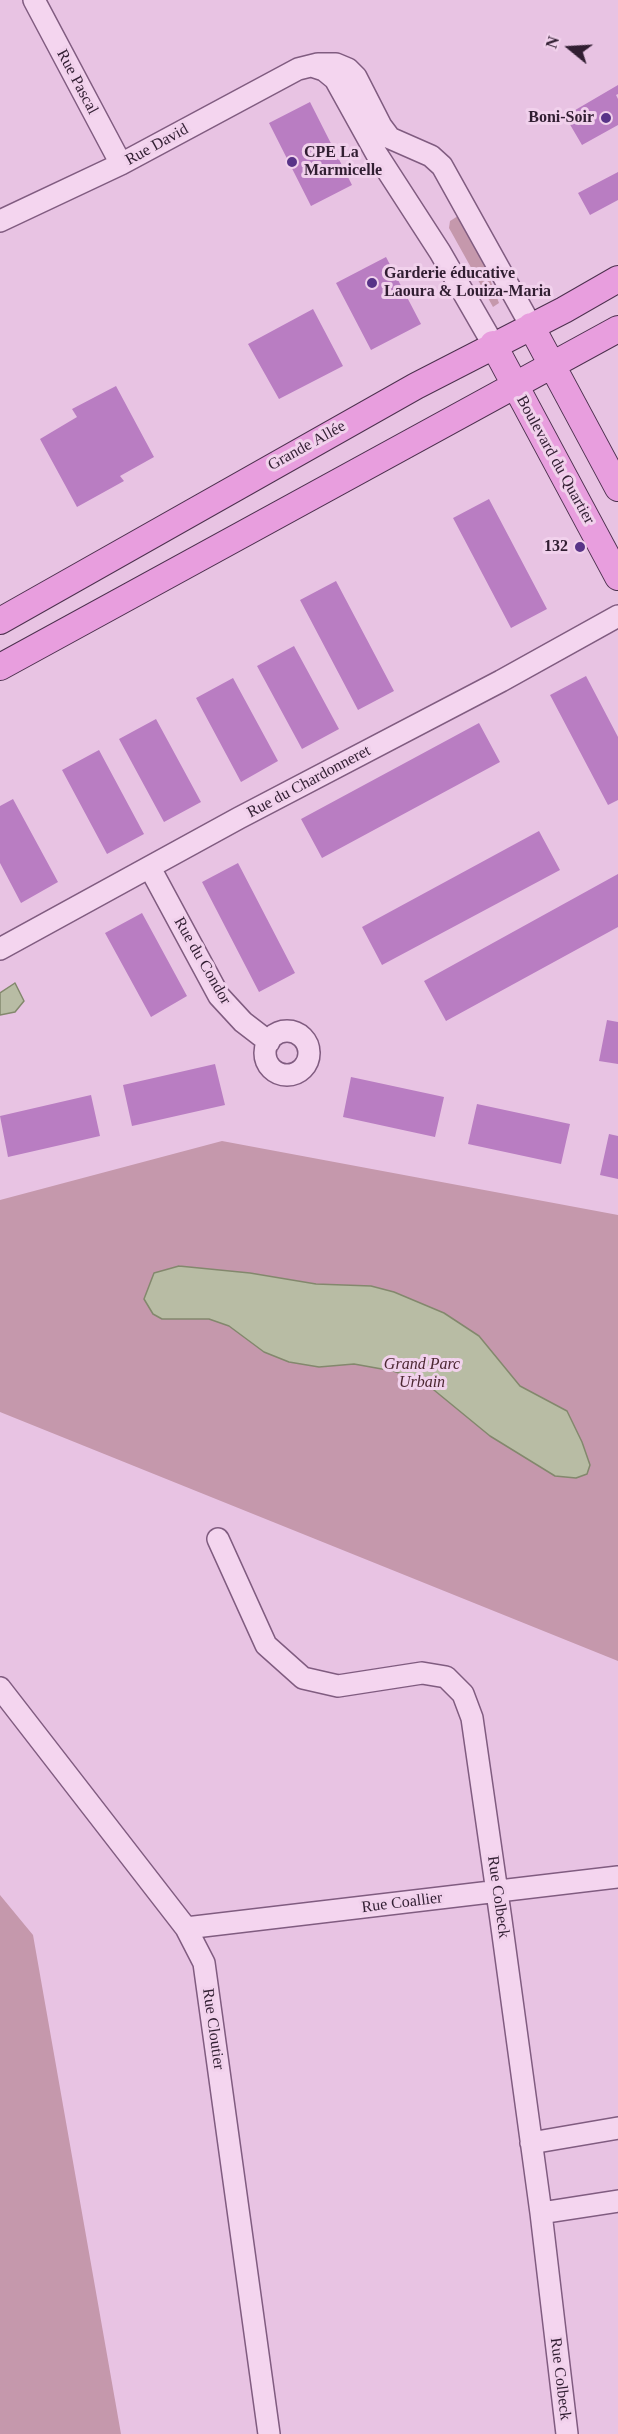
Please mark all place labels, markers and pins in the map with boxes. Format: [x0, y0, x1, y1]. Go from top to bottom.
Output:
place label: Boni-Soir [528, 108, 594, 128]
marker: Boni-Soir [599, 111, 613, 125]
place label: CPE La Marmicelle [304, 143, 382, 181]
marker: CPE La Marmicelle [285, 155, 299, 169]
place label: Garderie éducative Laoura & Louiza-Maria [384, 264, 551, 302]
marker: Garderie éducative Laoura & Louiza-Maria [365, 276, 379, 290]
place label: 132 [544, 537, 568, 557]
marker: 132 [573, 540, 587, 554]

